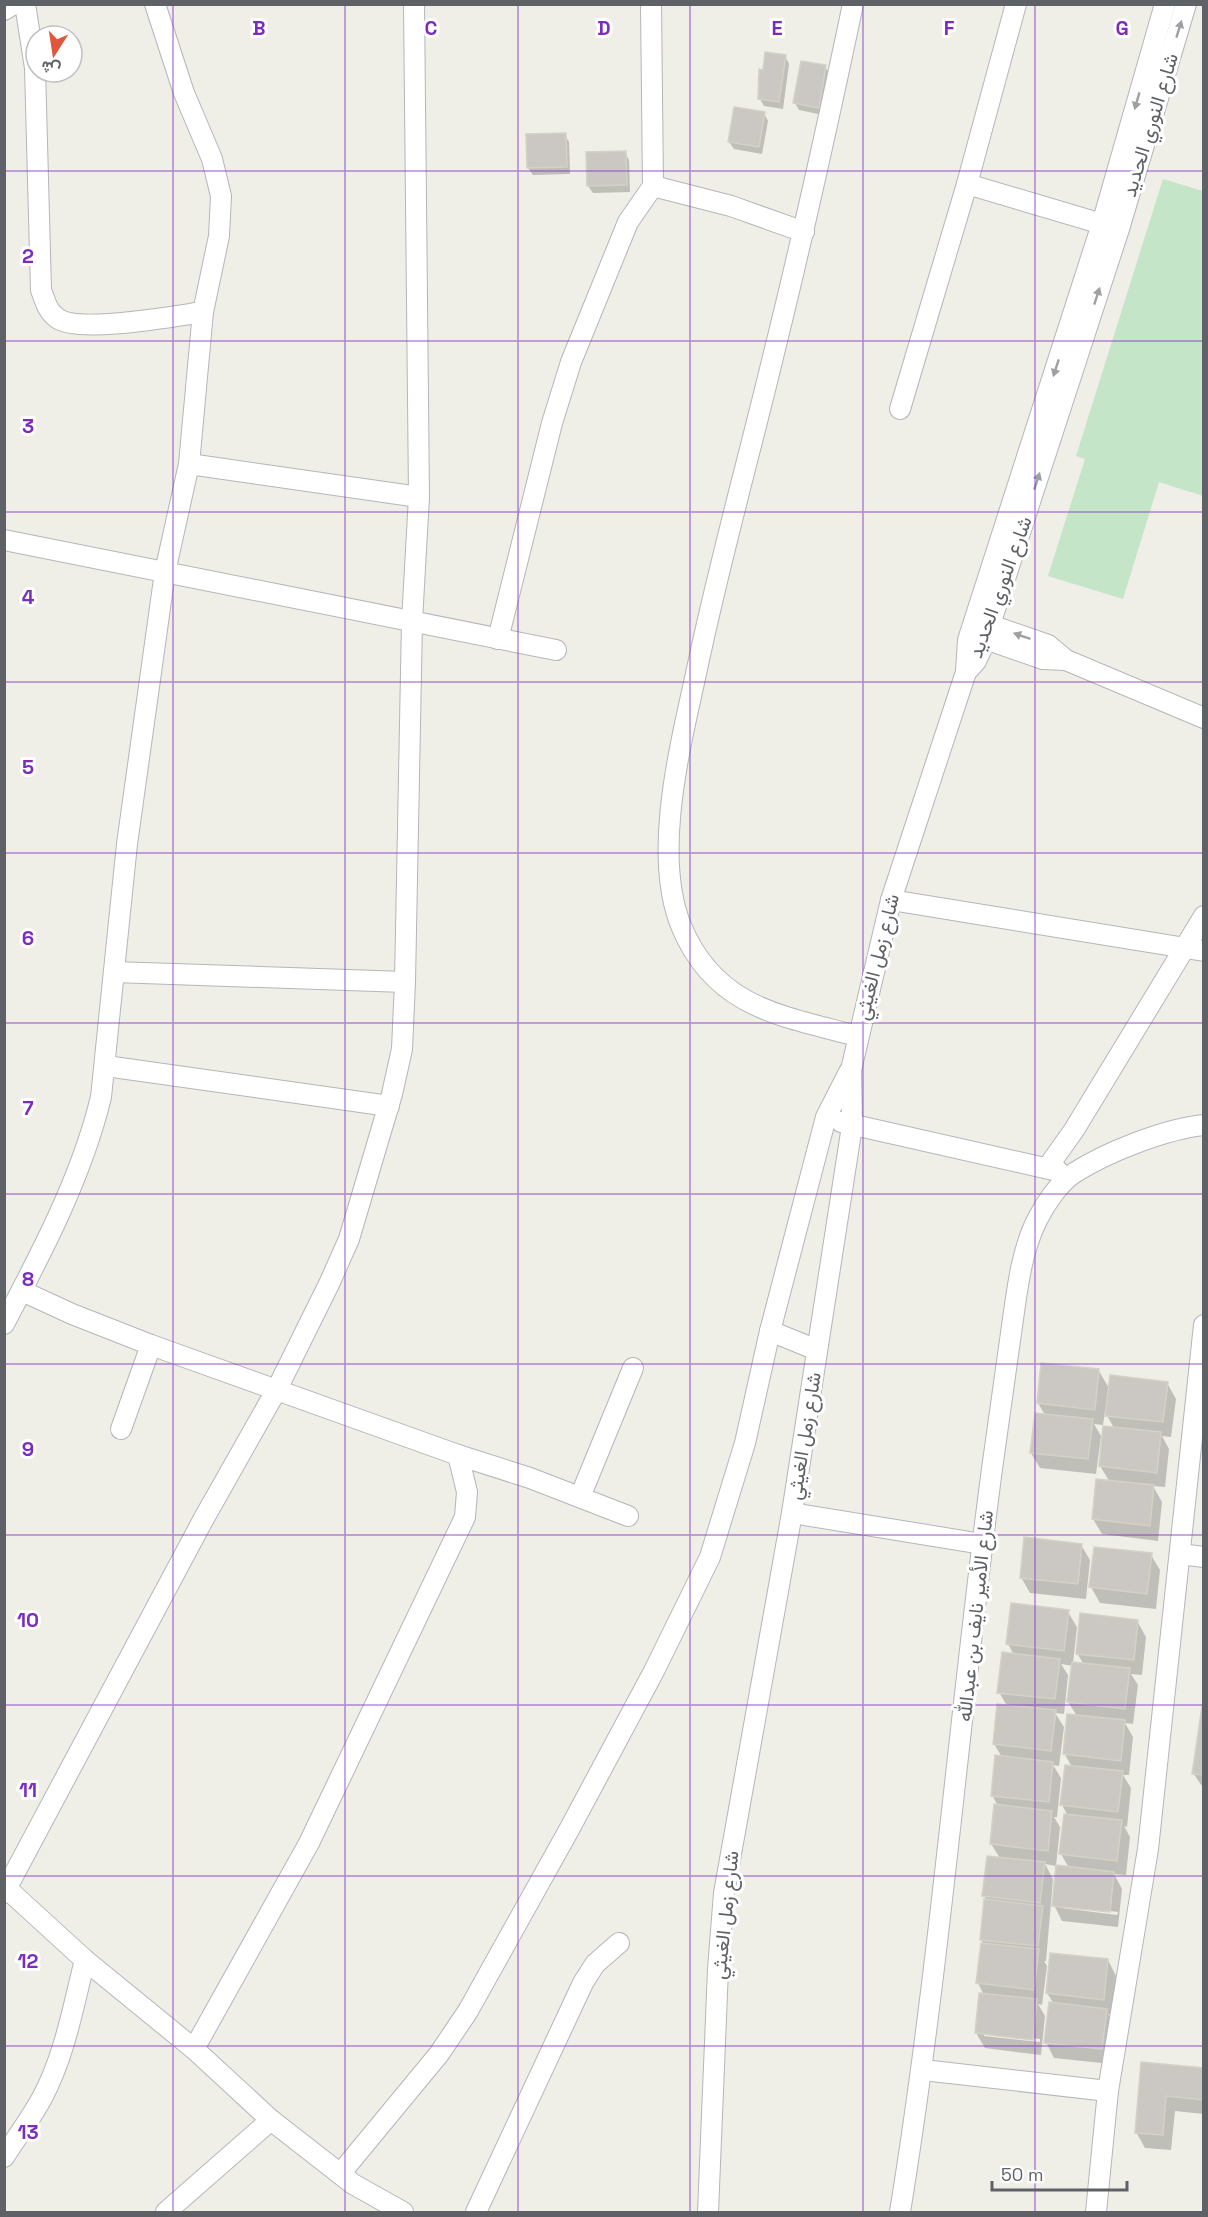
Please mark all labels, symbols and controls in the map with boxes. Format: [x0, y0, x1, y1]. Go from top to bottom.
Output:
text: B [252, 15, 266, 41]
text: C [425, 15, 438, 41]
text: D [597, 15, 611, 41]
text: E [771, 15, 783, 41]
text: F [944, 15, 955, 41]
text: G [1115, 15, 1129, 41]
one-way arrow [1175, 20, 1184, 38]
north arrow [24, 24, 84, 84]
street label: شارع النوري الحديد [1116, 50, 1188, 201]
text: ش [39, 56, 63, 80]
one-way arrow [1131, 92, 1141, 110]
text: 2 [22, 243, 34, 269]
one-way arrow [1093, 287, 1102, 305]
one-way arrow [1050, 359, 1060, 377]
text: 3 [22, 413, 34, 439]
one-way arrow [1033, 472, 1042, 490]
street label: شارع النوري الحديد [962, 513, 1041, 663]
text: 4 [22, 584, 35, 610]
one-way arrow [1013, 631, 1031, 641]
text: 5 [22, 754, 34, 780]
street label: شارع زمل الغيثي [849, 891, 909, 1024]
text: 6 [22, 925, 34, 951]
text: 7 [22, 1095, 34, 1121]
text: 8 [22, 1266, 34, 1292]
street label: شارع زمل الغيثي [781, 1370, 831, 1502]
text: 9 [22, 1436, 34, 1462]
street label: شارع الأمير نايف بن عبدالله [951, 1509, 1000, 1723]
text: 10 [17, 1607, 39, 1633]
text: 11 [19, 1777, 37, 1803]
street label: شارع زمل الغيثي [705, 1849, 749, 1981]
text: 12 [18, 1948, 39, 1974]
text: 13 [17, 2119, 39, 2145]
scale bar [992, 2154, 1127, 2192]
text: 50 m [1001, 2163, 1043, 2186]

